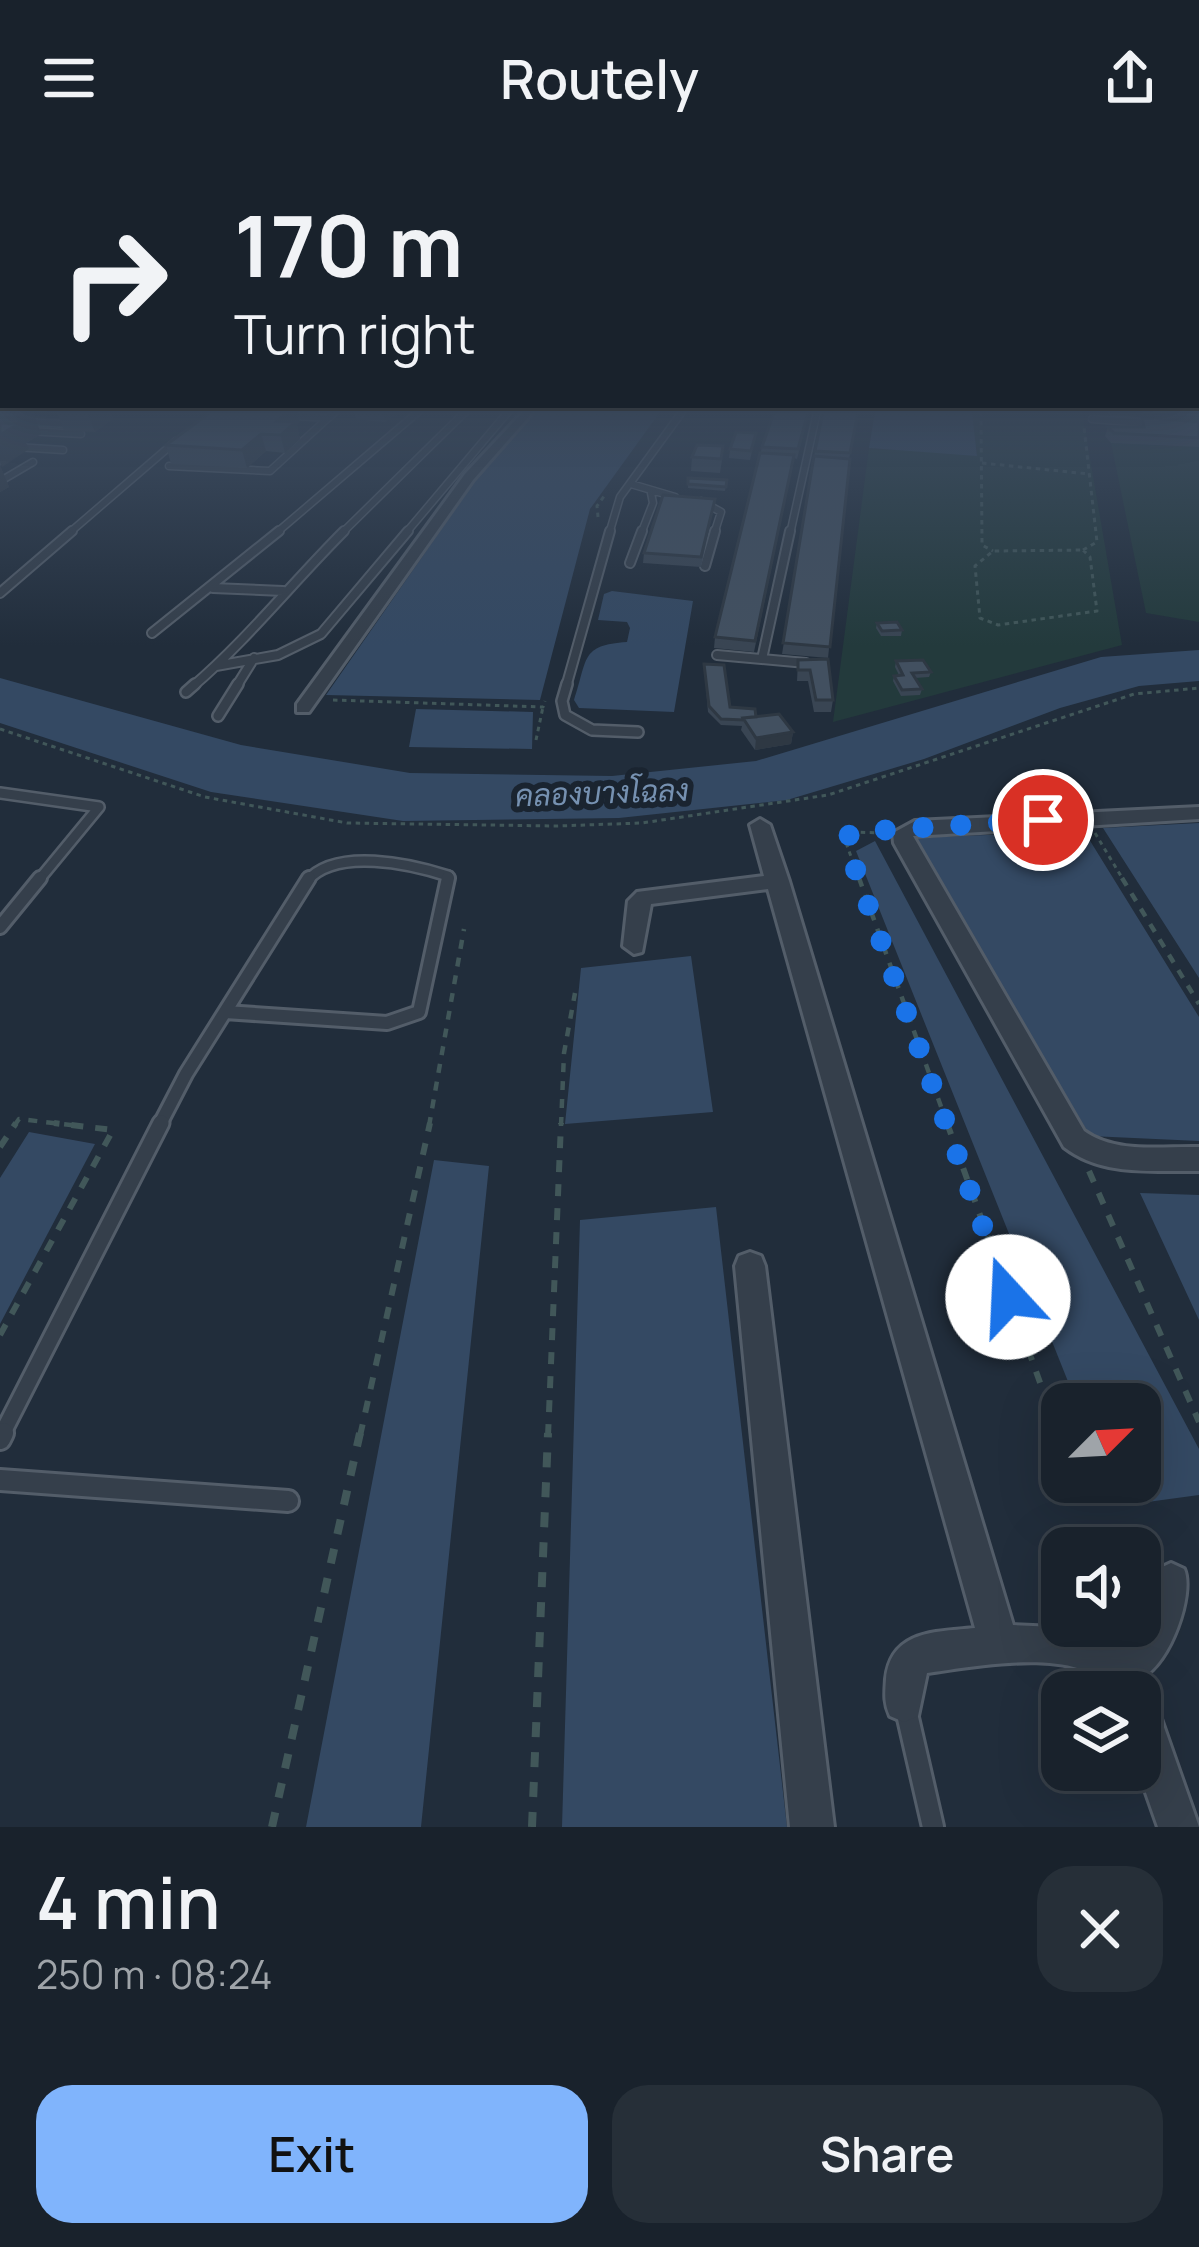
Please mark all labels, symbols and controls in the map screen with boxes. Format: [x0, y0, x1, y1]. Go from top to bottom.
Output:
text: Routely [500, 41, 699, 115]
icon: menu [36, 45, 102, 111]
icon: share [1097, 45, 1163, 111]
text: 170 m [234, 187, 463, 302]
icon: right [36, 204, 192, 360]
text: Turn right [234, 296, 476, 370]
water label: คลองบางโฉลง [514, 768, 690, 816]
pin [992, 769, 1094, 871]
icon: arrive [1010, 787, 1076, 853]
position arrow [945, 1234, 1071, 1360]
north arrow [1041, 1383, 1161, 1503]
map controls [1041, 1383, 1161, 1791]
button: sound [1041, 1527, 1161, 1647]
button: layers [1041, 1671, 1161, 1791]
text: 4 min [36, 1852, 221, 1951]
button: close [1037, 1866, 1163, 1992]
text: 250 m · 08:24 [36, 1947, 272, 2001]
button: Exit [36, 2085, 588, 2223]
button: Share [612, 2085, 1163, 2223]

